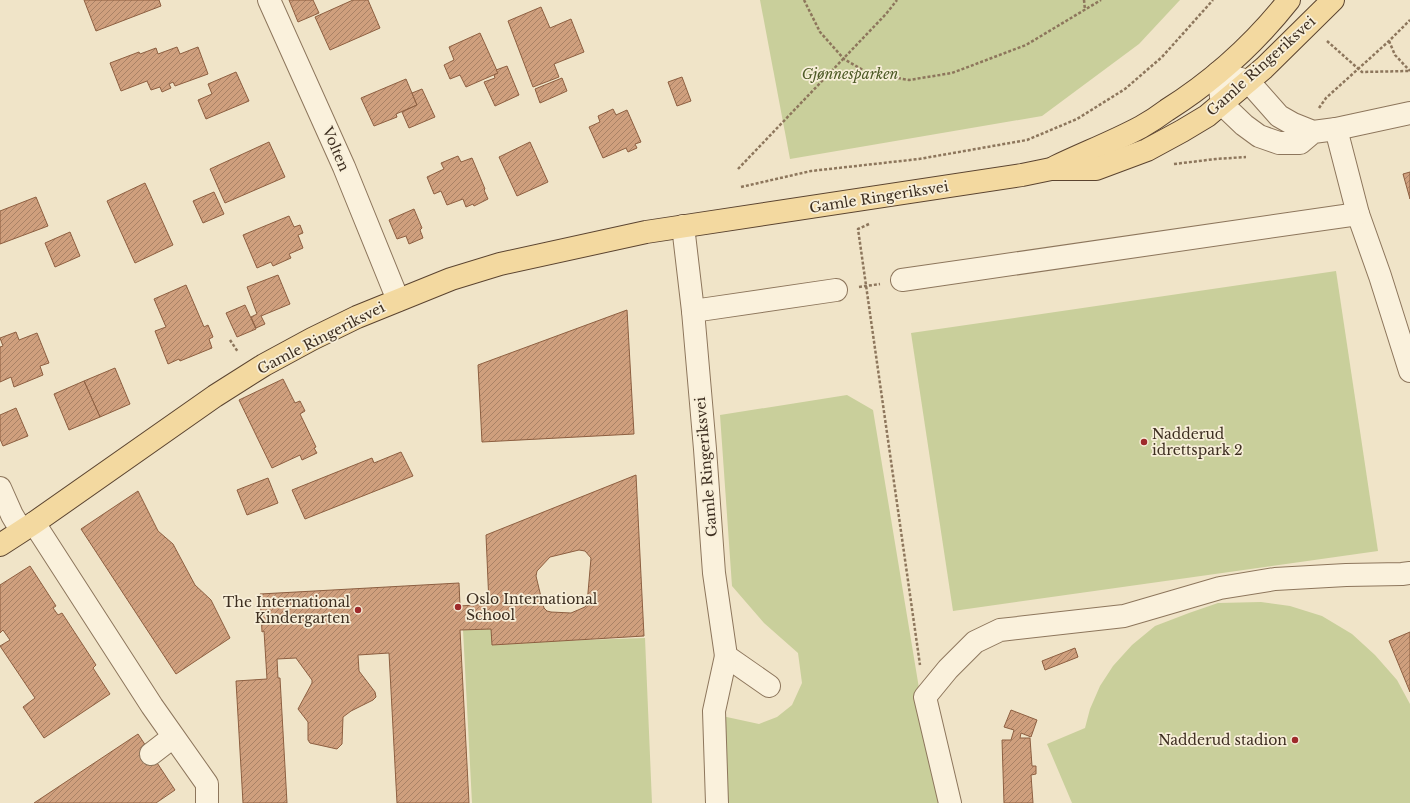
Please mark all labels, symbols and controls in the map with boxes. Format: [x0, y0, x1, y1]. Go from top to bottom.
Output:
street label: Gamle Ringeriksvei [1203, 12, 1319, 120]
park label: Gjønnesparken [802, 65, 899, 83]
street label: Volten [318, 123, 353, 174]
street label: Gamle Ringeriksvei [808, 177, 950, 217]
street label: Gamle Ringeriksvei [254, 298, 388, 378]
street label: Gamle Ringeriksvei [691, 396, 721, 538]
place label: Nadderud idrettspark 2 [1152, 425, 1243, 459]
marker: Nadderud idrettspark 2 [1139, 437, 1149, 447]
place label: Oslo International School [466, 590, 598, 624]
place label: The International Kindergarten [223, 593, 350, 627]
marker: Oslo International School [453, 602, 463, 612]
marker: The International Kindergarten [353, 605, 363, 615]
place label: Nadderud stadion [1158, 731, 1287, 749]
marker: Nadderud stadion [1290, 735, 1300, 745]

